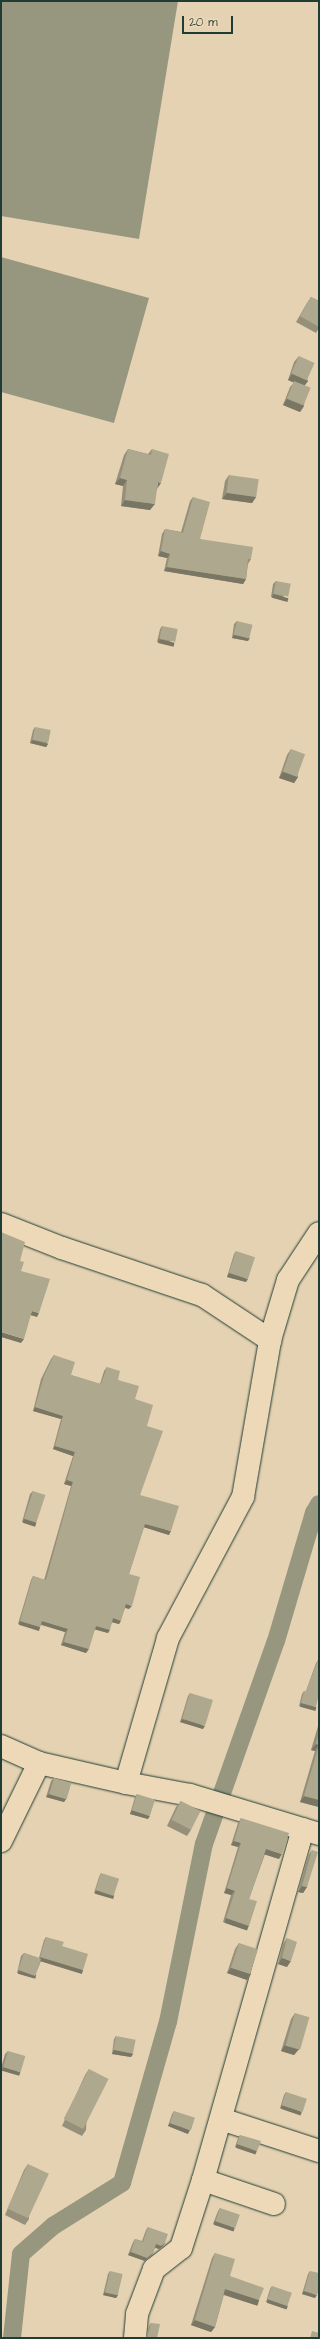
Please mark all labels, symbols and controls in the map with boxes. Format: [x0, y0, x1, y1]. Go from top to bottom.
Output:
scale bar [184, 8, 235, 34]
text: 20 m [189, 14, 218, 31]

